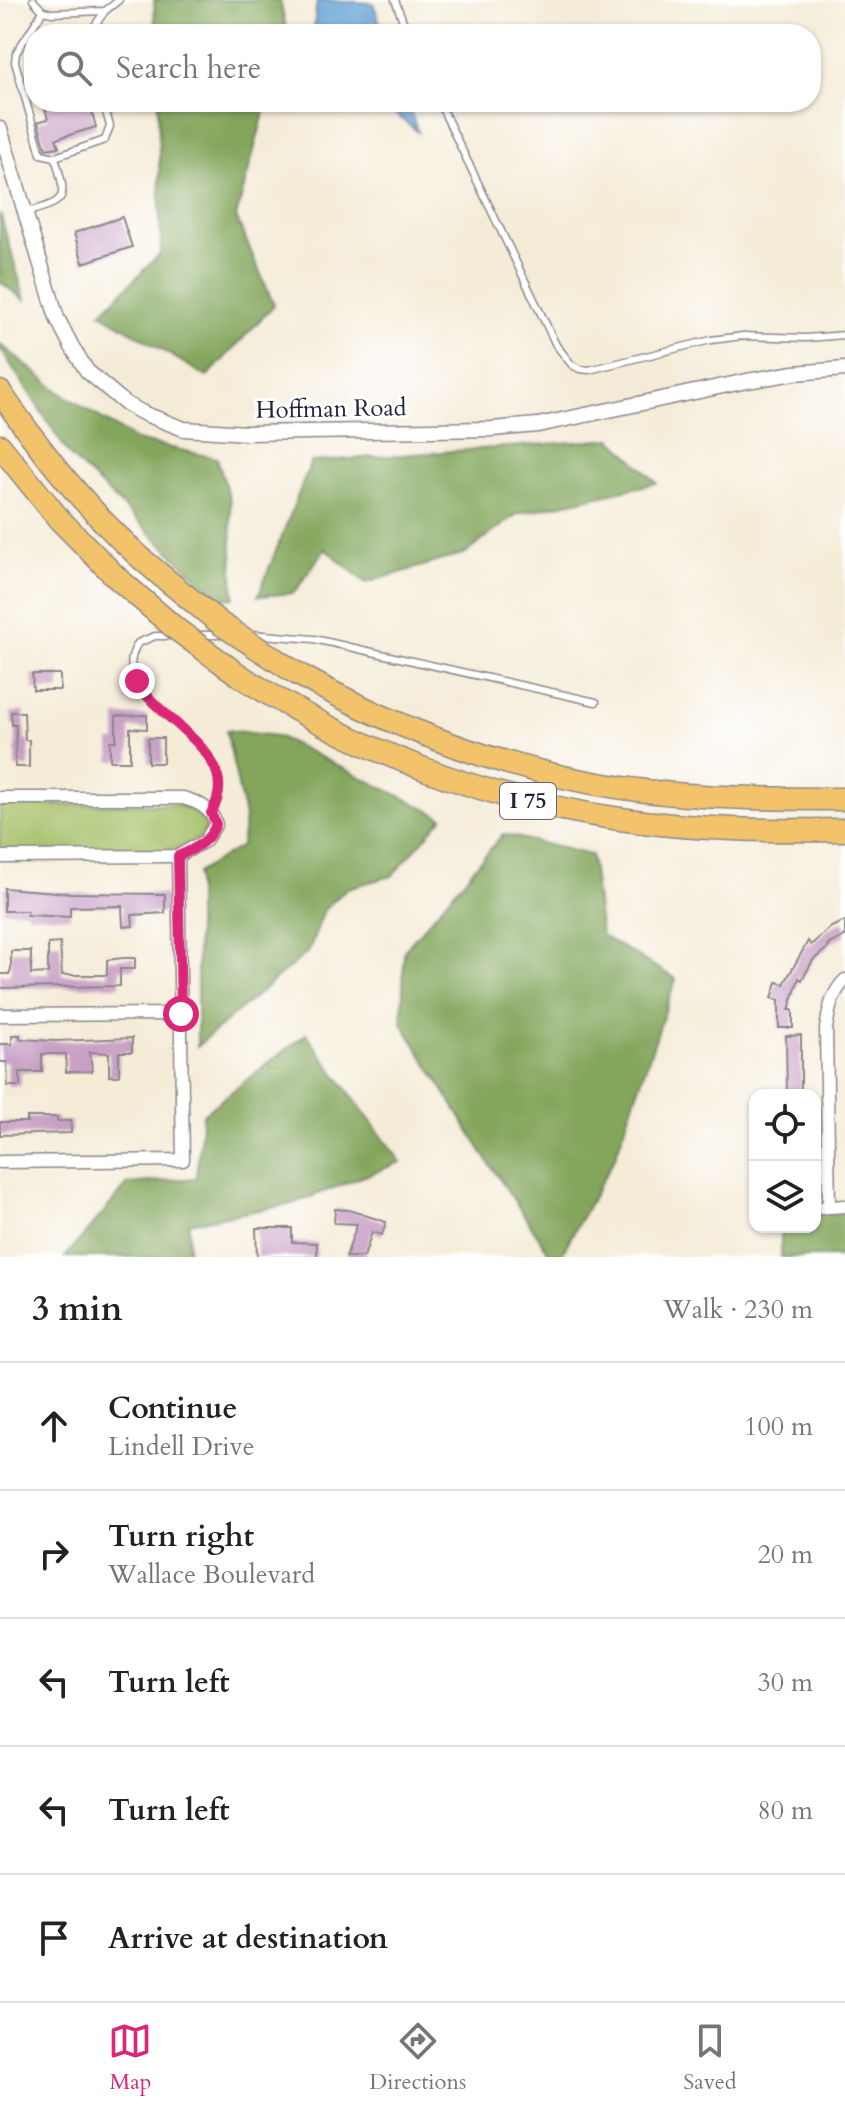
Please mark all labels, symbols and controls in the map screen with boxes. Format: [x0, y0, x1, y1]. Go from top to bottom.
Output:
search box [24, 24, 821, 112]
icon: search [52, 46, 96, 90]
text: Search here [116, 48, 261, 89]
street label: Hoffman Road [255, 391, 407, 427]
route end [119, 663, 155, 699]
road number: I 75 [500, 783, 556, 819]
route start [163, 996, 199, 1032]
map controls [749, 1089, 821, 1233]
button: locate [749, 1089, 821, 1161]
button: layers [749, 1161, 821, 1233]
text: 3 min [32, 1286, 123, 1332]
text: Walk · 230 m [663, 1292, 813, 1327]
text: Continue [108, 1388, 237, 1429]
icon: ahead [32, 1404, 76, 1448]
text: 100 m [744, 1409, 813, 1444]
text: Lindell Drive [108, 1429, 255, 1464]
text: Turn right [108, 1516, 254, 1557]
icon: right [32, 1532, 76, 1576]
text: 20 m [757, 1537, 813, 1572]
text: Wallace Boulevard [108, 1557, 315, 1592]
icon: left [32, 1660, 76, 1704]
text: Turn left [108, 1662, 230, 1703]
text: 30 m [757, 1665, 813, 1700]
icon: left [32, 1788, 76, 1832]
text: Turn left [108, 1790, 230, 1831]
text: 80 m [757, 1793, 813, 1828]
icon: arrive [32, 1916, 76, 1960]
text: Arrive at destination [108, 1918, 388, 1959]
tab: Map [108, 2019, 152, 2097]
tab: Directions [369, 2019, 466, 2097]
tab: Saved [683, 2019, 737, 2097]

